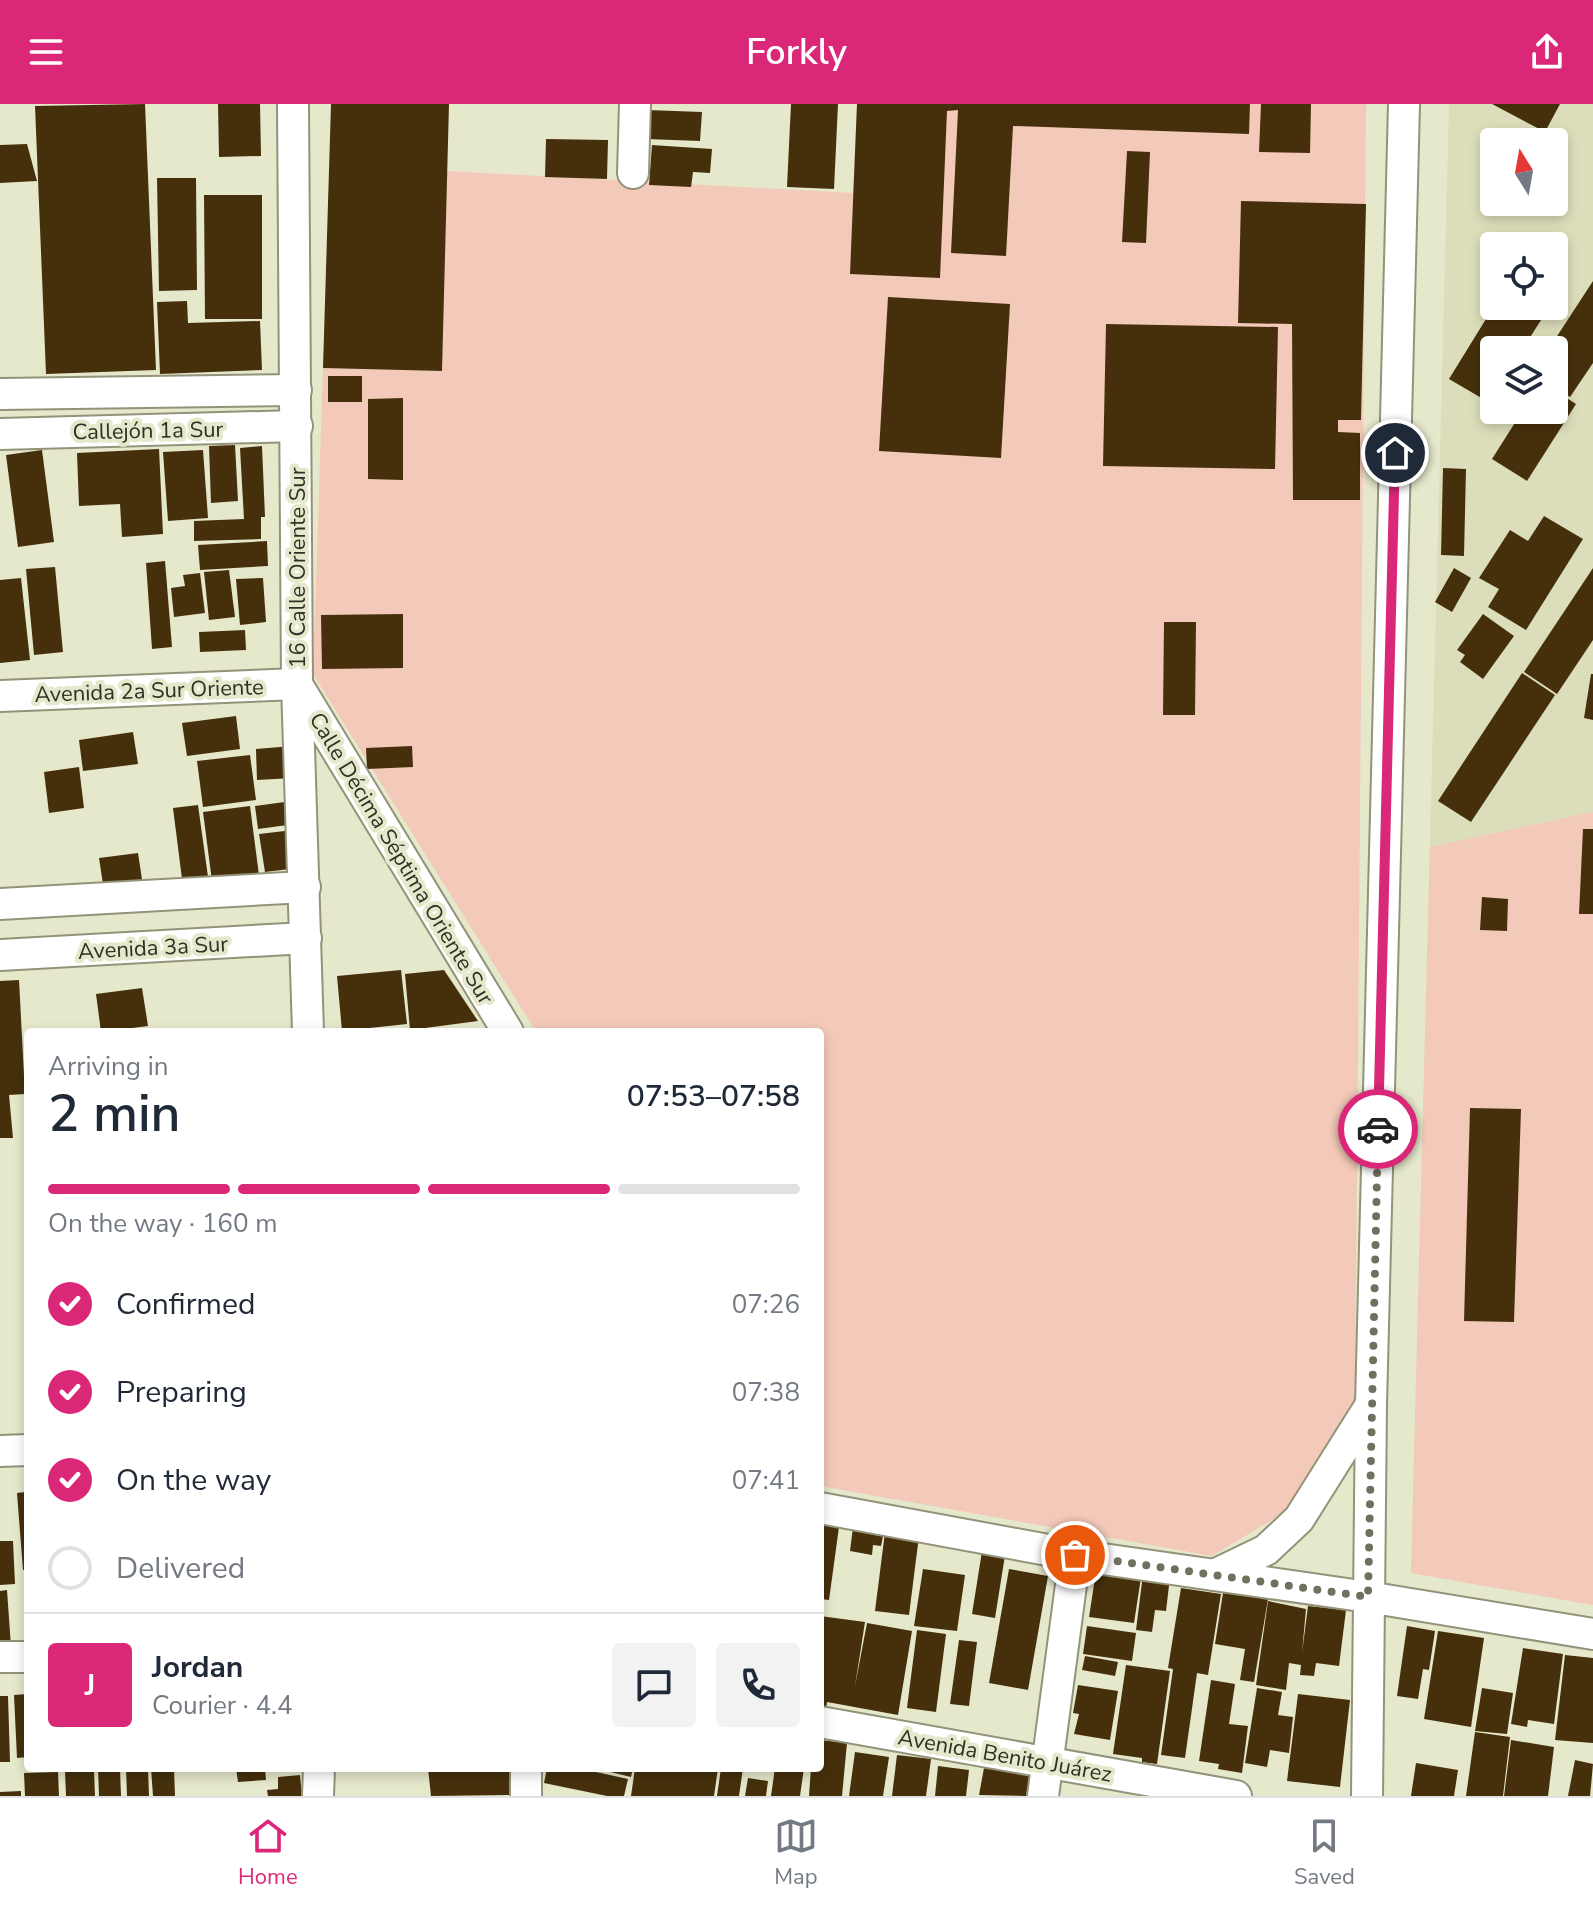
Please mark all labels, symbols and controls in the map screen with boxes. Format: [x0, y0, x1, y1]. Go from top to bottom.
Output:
text: Forkly [746, 28, 847, 77]
icon: menu [24, 30, 68, 74]
icon: share [1525, 30, 1569, 74]
north arrow [1480, 128, 1568, 216]
map controls [1480, 128, 1568, 424]
button: locate [1480, 232, 1568, 320]
button: layers [1480, 336, 1568, 424]
street label: Callejón 1a Sur [72, 415, 224, 447]
pin [1361, 419, 1429, 487]
icon: home [1373, 431, 1417, 475]
street label: 16 Calle Oriente Sur [283, 467, 313, 669]
street label: Avenida 2a Sur Oriente [34, 672, 264, 710]
street label: Calle Décima Séptima Oriente Sur [302, 707, 500, 1010]
street label: Avenida 3a Sur [77, 929, 229, 967]
text: Arriving in [48, 1049, 169, 1084]
text: 07:53–07:58 [627, 1076, 800, 1117]
text: 2 min [48, 1078, 181, 1149]
courier [1338, 1089, 1418, 1169]
icon: car [1356, 1107, 1400, 1151]
text: On the way · 160 m [48, 1206, 277, 1241]
icon: check [48, 1282, 92, 1326]
text: Confirmed [116, 1284, 256, 1325]
text: 07:26 [732, 1287, 800, 1322]
icon: check [48, 1370, 92, 1414]
text: Preparing [116, 1372, 247, 1413]
text: 07:38 [732, 1375, 800, 1410]
icon: check [48, 1458, 92, 1502]
text: On the way [116, 1460, 271, 1501]
text: 07:41 [732, 1463, 800, 1498]
pin [1041, 1521, 1109, 1589]
icon: bag [1053, 1533, 1097, 1577]
text: Delivered [116, 1548, 245, 1589]
button: chat [612, 1643, 696, 1727]
button: phone [716, 1643, 800, 1727]
text: Jordan [152, 1647, 243, 1688]
text: J [85, 1665, 95, 1706]
text: Courier · 4.4 [152, 1688, 293, 1723]
street label: Avenida Benito Juárez [896, 1722, 1114, 1790]
tab: Home [238, 1814, 298, 1892]
tab: Map [774, 1814, 818, 1892]
tab: Saved [1294, 1814, 1355, 1892]

